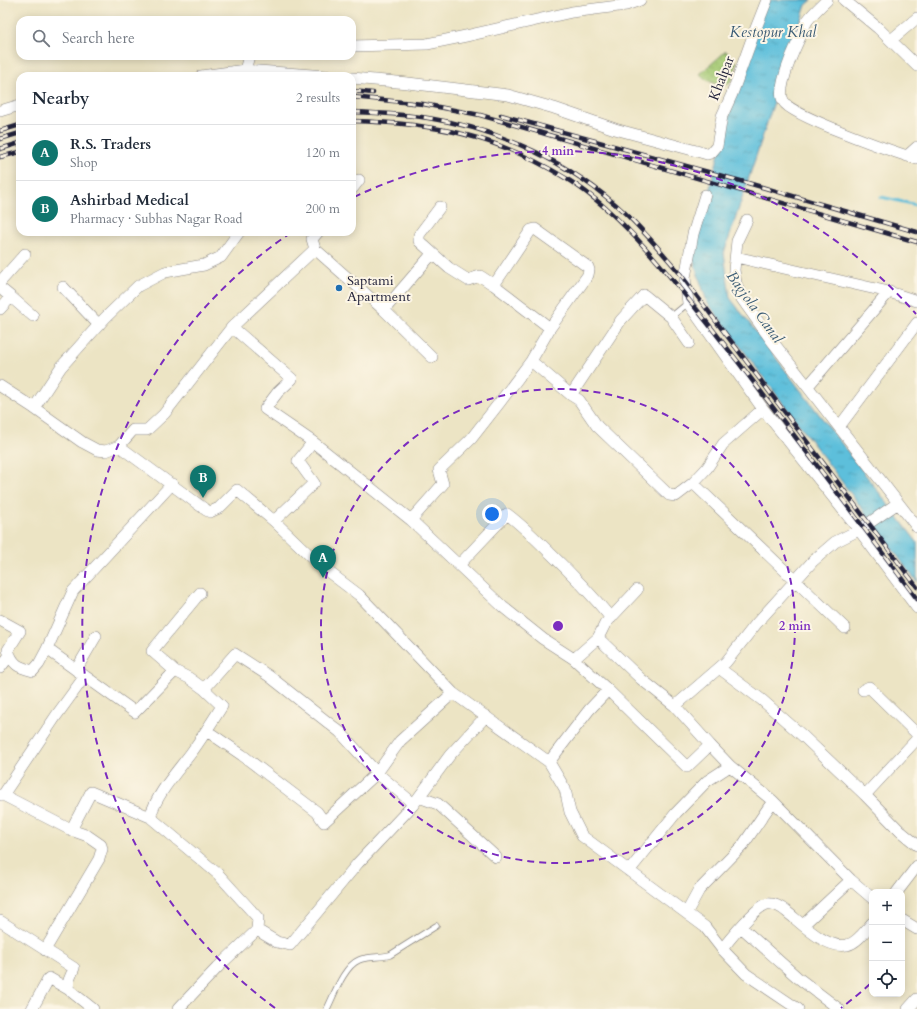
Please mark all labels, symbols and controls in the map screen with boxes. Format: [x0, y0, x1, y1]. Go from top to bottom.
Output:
search box [16, 16, 356, 60]
water label: Kestopur Khal [730, 22, 817, 42]
icon: search [30, 27, 52, 49]
text: Search here [62, 28, 135, 48]
street label: Khalpar [704, 52, 739, 103]
text: Nearby [32, 87, 89, 110]
text: 2 results [296, 89, 340, 107]
text: R.S. Traders [70, 134, 151, 154]
text: 4 min [542, 143, 574, 159]
text: A [40, 144, 50, 162]
text: 120 m [306, 144, 340, 162]
text: Shop [70, 154, 98, 172]
text: Ashirbad Medical [70, 190, 189, 210]
text: B [40, 200, 50, 218]
text: 200 m [306, 200, 340, 218]
text: Pharmacy · Subhas Nagar Road [70, 210, 243, 228]
water label: Bagjola Canal [722, 267, 789, 348]
place label: Saptami Apartment [347, 271, 411, 306]
marker: Saptami Apartment [334, 283, 344, 293]
pin: B [190, 465, 216, 498]
your location [482, 504, 502, 524]
pin: A [310, 545, 336, 578]
text: 2 min [779, 618, 811, 634]
centre of rings [551, 619, 565, 633]
map controls [869, 889, 905, 997]
button: + [869, 889, 905, 925]
button: − [869, 925, 905, 961]
button: locate [869, 961, 905, 997]

